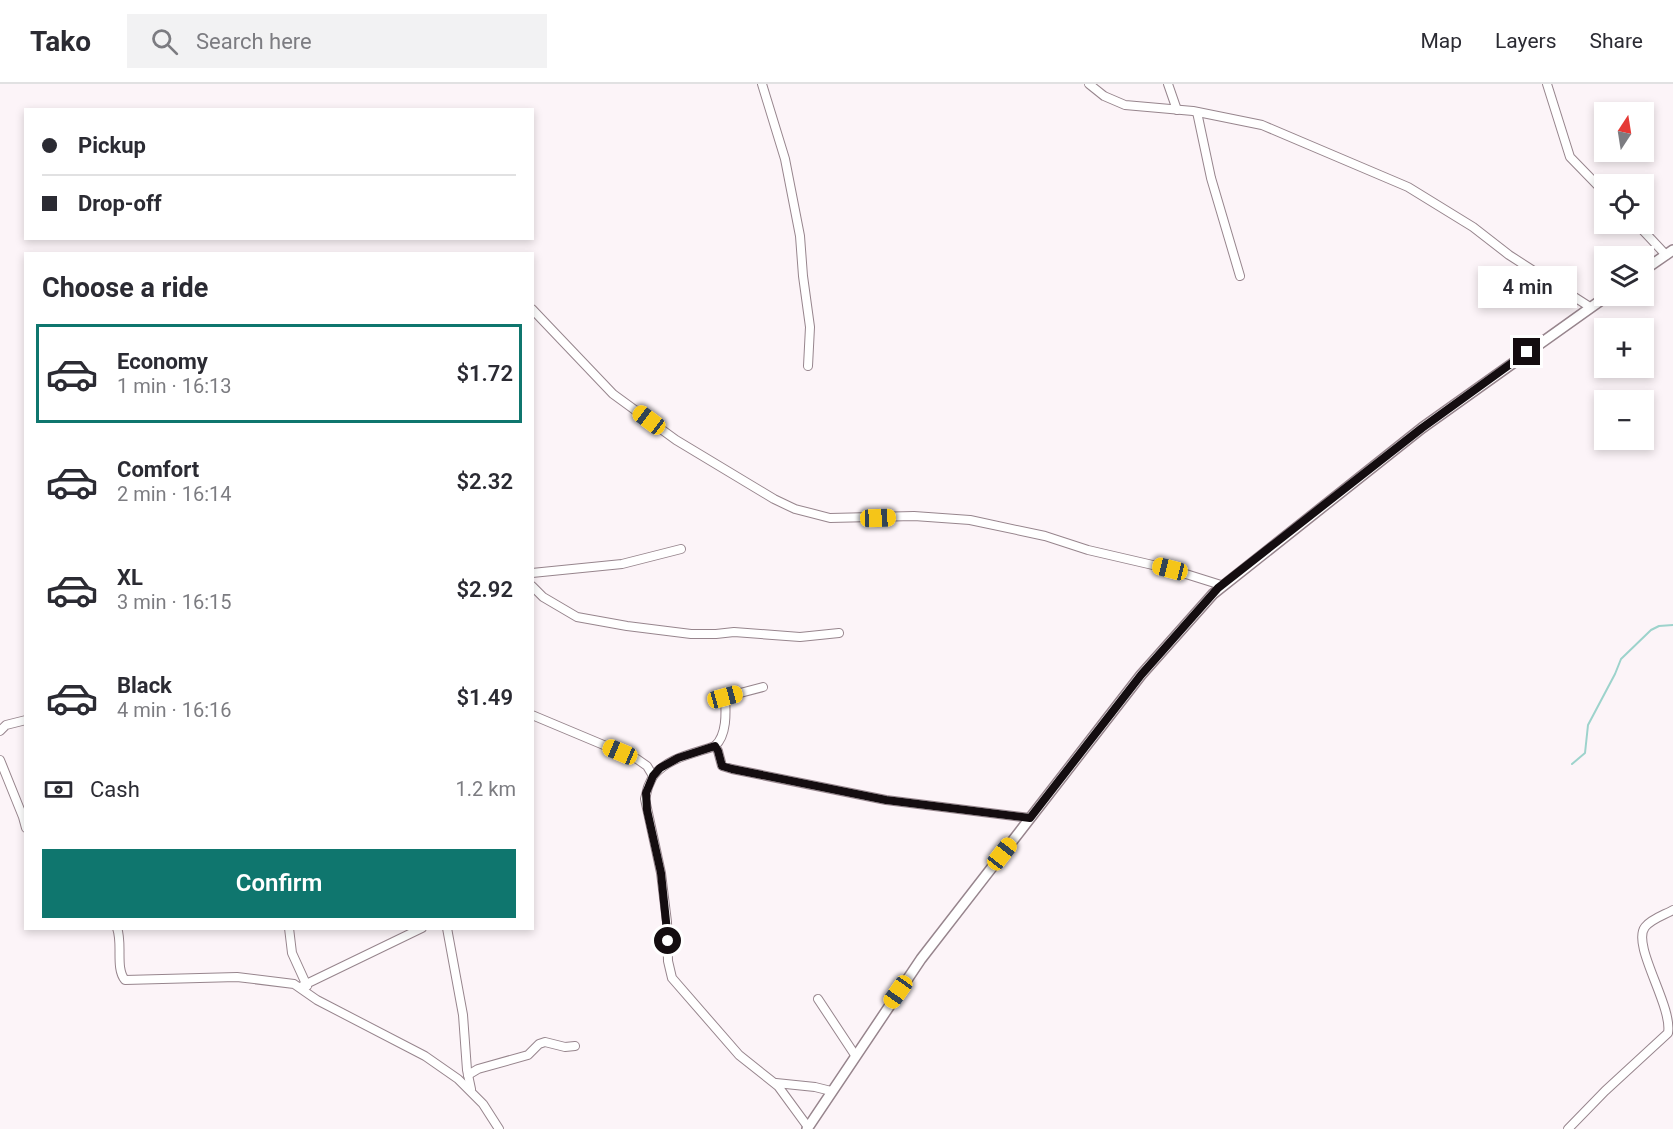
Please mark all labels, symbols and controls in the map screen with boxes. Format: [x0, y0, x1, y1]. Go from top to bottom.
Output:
search box [127, 14, 547, 68]
text: Tako [30, 25, 91, 58]
icon: search [148, 25, 181, 58]
text: Search here [196, 29, 312, 54]
text: Map [1420, 29, 1462, 53]
text: Layers [1495, 29, 1556, 53]
text: Share [1589, 29, 1643, 53]
north arrow [1594, 102, 1654, 162]
map controls [1594, 102, 1654, 450]
text: Pickup [78, 133, 146, 158]
button: locate [1594, 174, 1654, 234]
text: Drop-off [78, 191, 162, 216]
button: layers [1594, 246, 1654, 306]
callout: 4 min [1478, 265, 1576, 307]
text: Choose a ride [42, 272, 208, 304]
text: 4 min [1502, 275, 1553, 299]
button: + [1594, 318, 1654, 378]
route end [1513, 338, 1540, 365]
icon: car [45, 347, 99, 401]
text: Economy [117, 349, 208, 374]
text: $1.72 [456, 361, 513, 386]
text: 1 min · 16:13 [117, 374, 232, 398]
button: − [1594, 390, 1654, 450]
car [629, 402, 669, 438]
icon: car [45, 455, 99, 509]
text: Comfort [117, 457, 199, 482]
text: $2.32 [456, 469, 513, 494]
text: 2 min · 16:14 [117, 482, 232, 506]
car [860, 508, 896, 528]
car [1150, 556, 1190, 582]
icon: car [45, 563, 99, 617]
text: XL [117, 565, 143, 590]
text: $2.92 [456, 577, 513, 602]
text: 3 min · 16:15 [117, 590, 232, 614]
icon: car [45, 671, 99, 725]
text: Black [117, 673, 172, 698]
car [705, 684, 745, 710]
text: $1.49 [456, 685, 513, 710]
text: 4 min · 16:16 [117, 698, 232, 722]
car [600, 737, 640, 767]
icon: cash [42, 773, 75, 806]
text: Cash [90, 777, 140, 802]
text: 1.2 km [456, 777, 516, 801]
car [984, 834, 1020, 874]
button: Confirm [42, 849, 516, 918]
route start [654, 927, 681, 954]
car [880, 972, 916, 1012]

